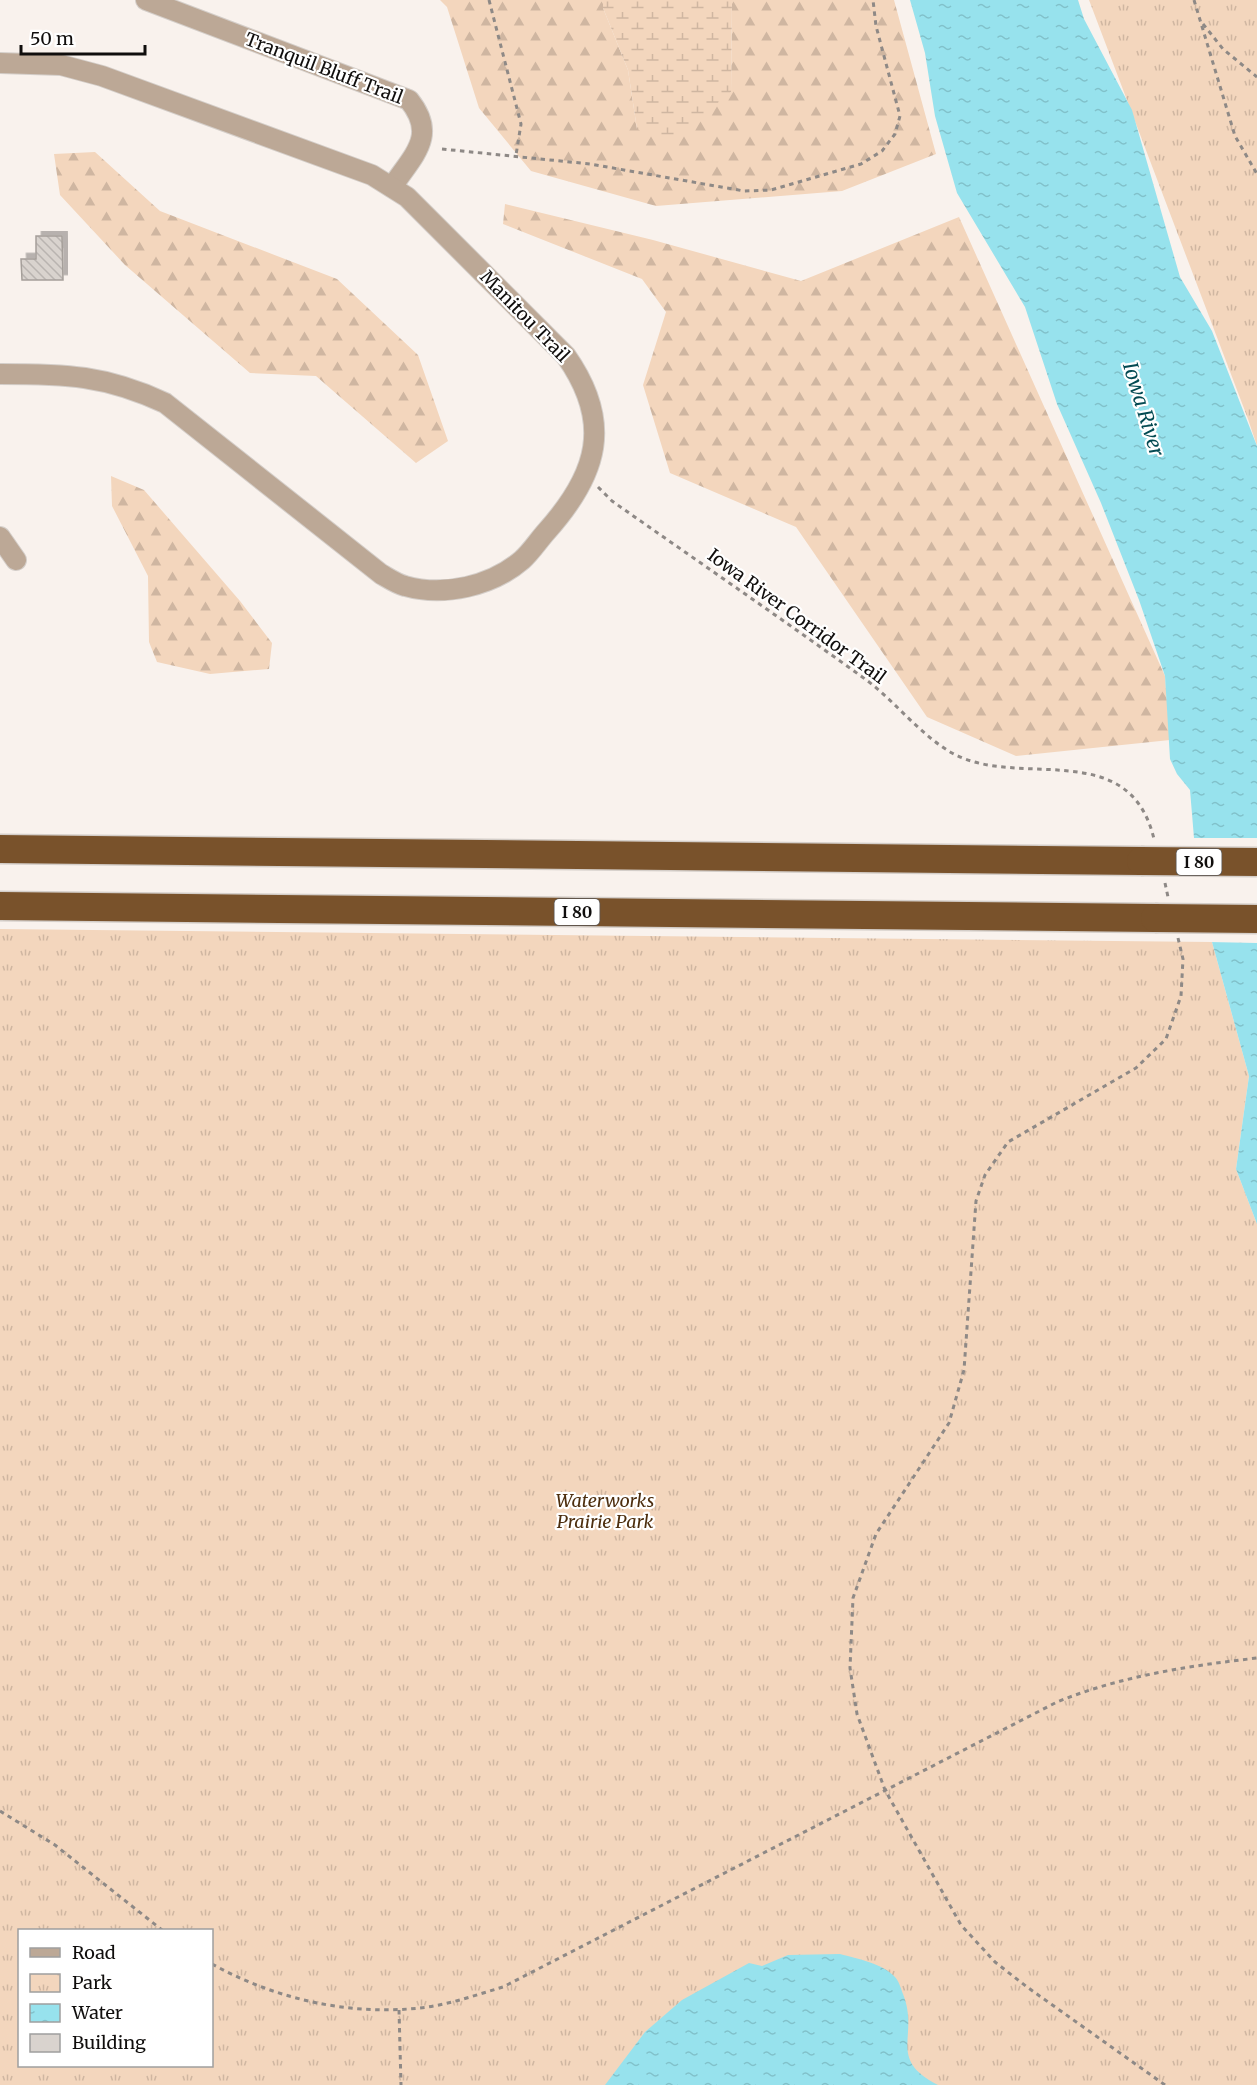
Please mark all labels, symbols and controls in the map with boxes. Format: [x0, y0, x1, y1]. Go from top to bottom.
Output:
scale bar [21, 18, 146, 56]
text: 50 m [30, 27, 74, 50]
street label: Tranquil Bluff Trail [242, 27, 407, 109]
street label: Manitou Trail [475, 265, 575, 367]
water label: Iowa River [1118, 359, 1170, 460]
street label: Iowa River Corridor Trail [703, 544, 891, 689]
road number: I 80 [1176, 849, 1222, 875]
road number: I 80 [554, 899, 600, 925]
park label: Waterworks Prairie Park [556, 1489, 654, 1533]
legend [18, 1929, 213, 2067]
text: Road [72, 1941, 116, 1964]
text: Park [72, 1971, 113, 1994]
text: Water [71, 2001, 123, 2024]
text: Building [72, 2031, 146, 2054]

